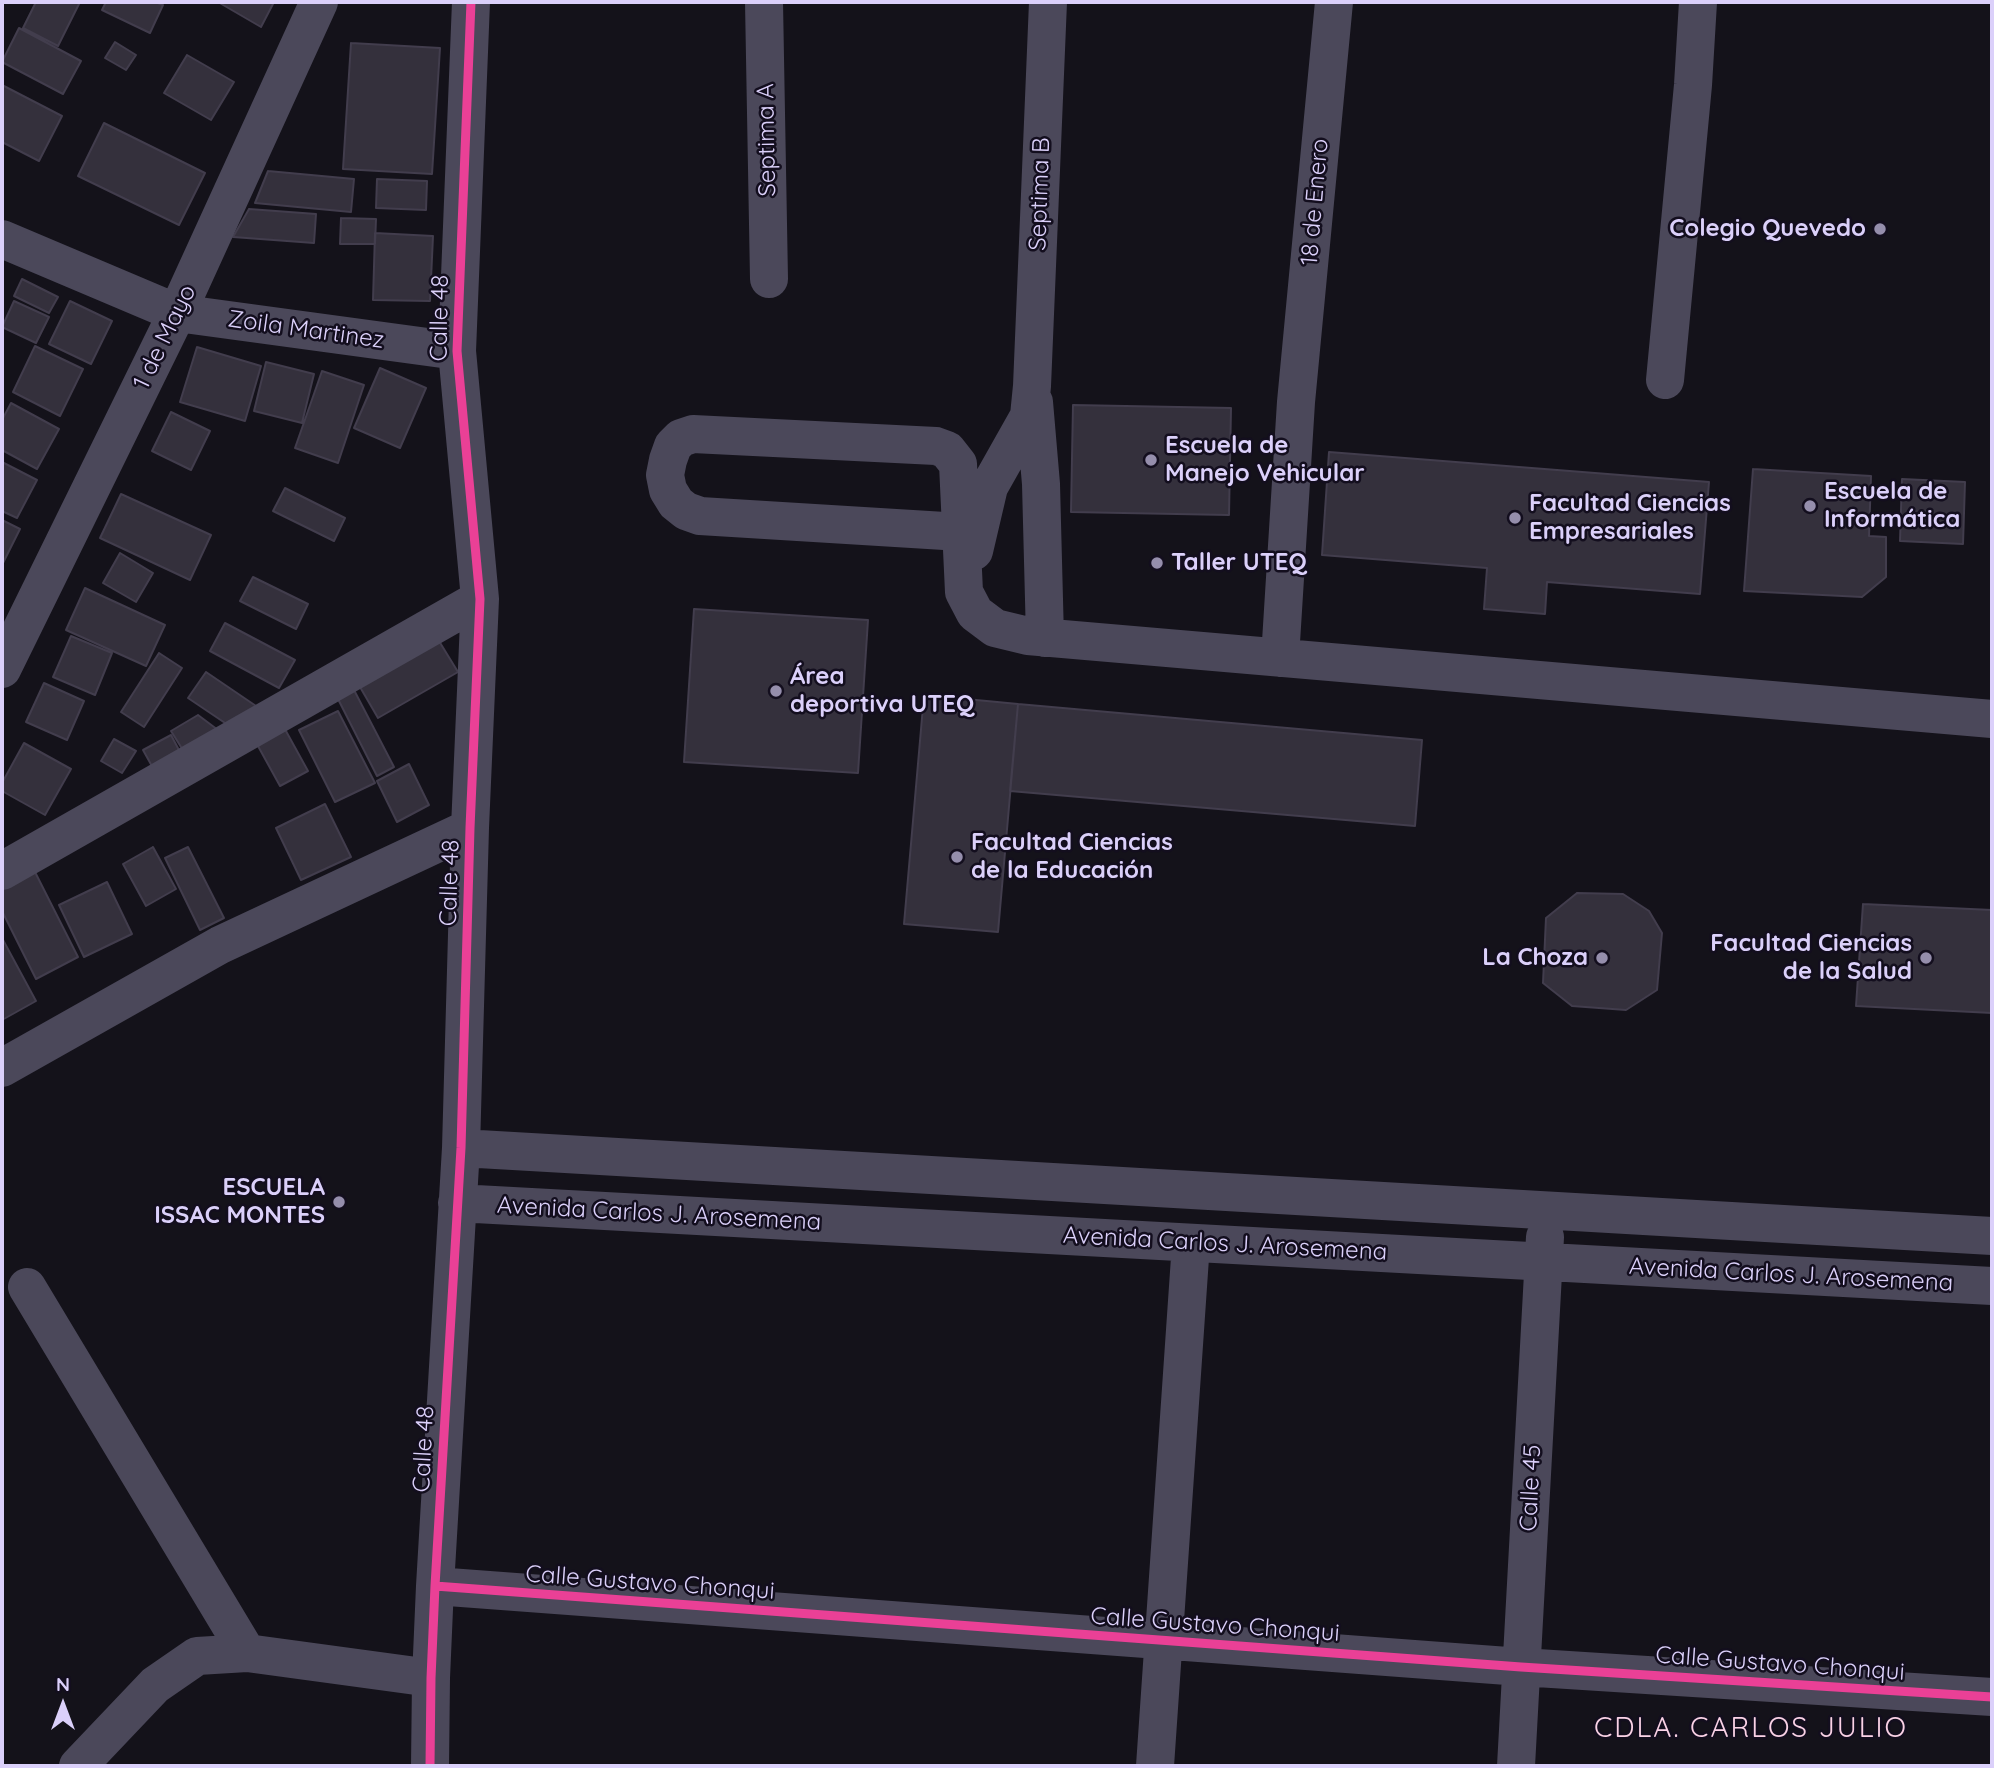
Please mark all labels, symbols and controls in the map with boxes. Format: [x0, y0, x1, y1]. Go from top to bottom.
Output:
street label: Septima A [752, 83, 782, 197]
street label: Septima B [1024, 137, 1056, 251]
street label: 18 de Enero [1295, 137, 1335, 267]
place label: Colegio Quevedo [1669, 215, 1866, 243]
marker: Colegio Quevedo [1872, 221, 1888, 237]
street label: Calle 48 [425, 274, 455, 362]
street label: 1 de Mayo [127, 280, 203, 394]
street label: Zoila Martinez [226, 305, 386, 355]
place label: Escuela de Manejo Vehicular [1165, 432, 1365, 488]
marker: Escuela de Manejo Vehicular [1143, 452, 1159, 468]
place label: Escuela de Informática [1824, 478, 1960, 534]
place label: Facultad Ciencias Empresariales [1529, 490, 1731, 546]
marker: Escuela de Informática [1802, 498, 1818, 514]
marker: Facultad Ciencias Empresariales [1507, 510, 1523, 526]
place label: Taller UTEQ [1171, 549, 1307, 577]
marker: Taller UTEQ [1149, 555, 1165, 571]
place label: Área deportiva UTEQ [790, 663, 974, 719]
marker: Área deportiva UTEQ [768, 683, 784, 699]
place label: Facultad Ciencias de la Educación [971, 829, 1173, 885]
street label: Calle 48 [434, 839, 466, 927]
marker: Facultad Ciencias de la Educación [949, 849, 965, 865]
place label: Facultad Ciencias de la Salud [1710, 930, 1912, 986]
place label: La Choza [1482, 944, 1588, 972]
marker: La Choza [1594, 950, 1610, 966]
marker: Facultad Ciencias de la Salud [1918, 950, 1934, 966]
place label: ESCUELA ISSAC MONTES [154, 1174, 325, 1230]
street label: Avenida Carlos J. Arosemena [496, 1191, 822, 1237]
marker: ESCUELA ISSAC MONTES [331, 1194, 347, 1210]
street label: Avenida Carlos J. Arosemena [1062, 1221, 1388, 1267]
street label: Avenida Carlos J. Arosemena [1628, 1252, 1954, 1298]
street label: Calle 48 [407, 1405, 441, 1493]
street label: Calle 45 [1514, 1444, 1548, 1532]
street label: Calle Gustavo Chonqui [524, 1560, 776, 1606]
street label: Calle Gustavo Chonqui [1089, 1602, 1341, 1648]
street label: Calle Gustavo Chonqui [1654, 1641, 1906, 1687]
north arrow [28, 1670, 98, 1740]
text: N [56, 1672, 70, 1696]
district label: CDLA. CARLOS JULIO [1596, 1712, 1906, 1746]

